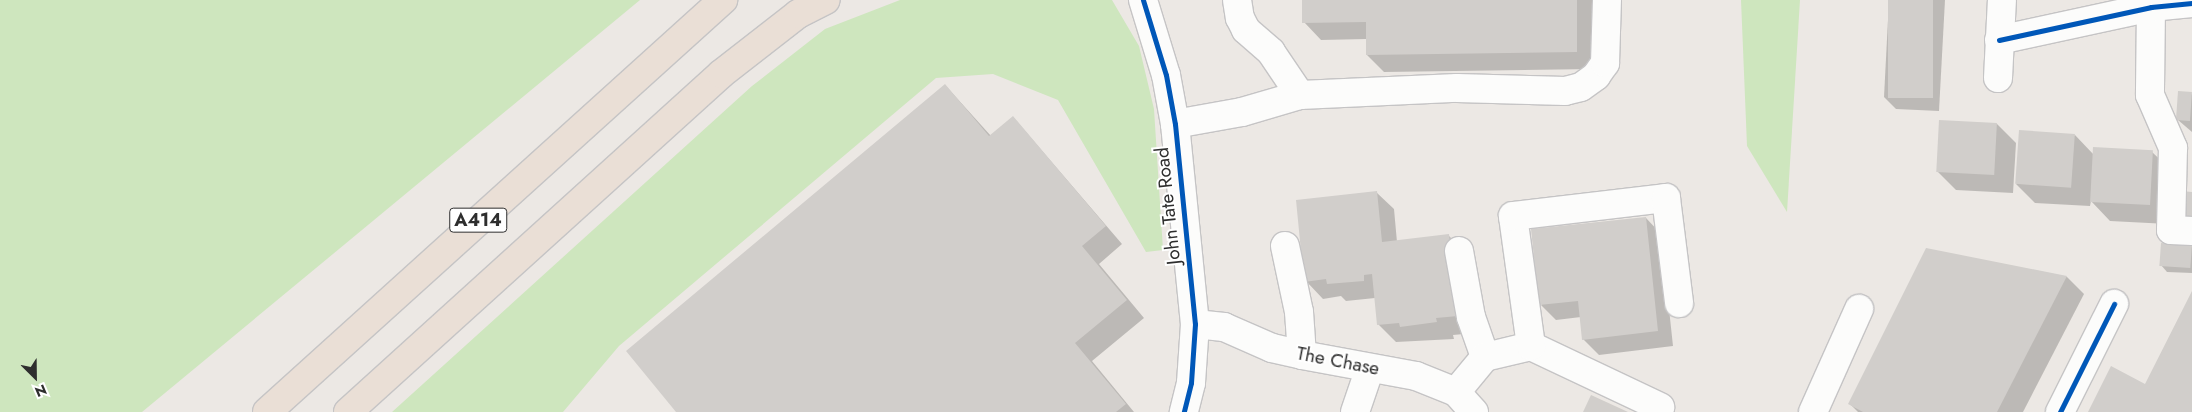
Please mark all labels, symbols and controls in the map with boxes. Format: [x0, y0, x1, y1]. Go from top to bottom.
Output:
street label: John Tate Road [1151, 146, 1185, 266]
road number: A414 [448, 204, 508, 236]
street label: The Chase [1295, 342, 1381, 380]
north arrow [10, 352, 60, 402]
text: N [32, 379, 50, 402]

